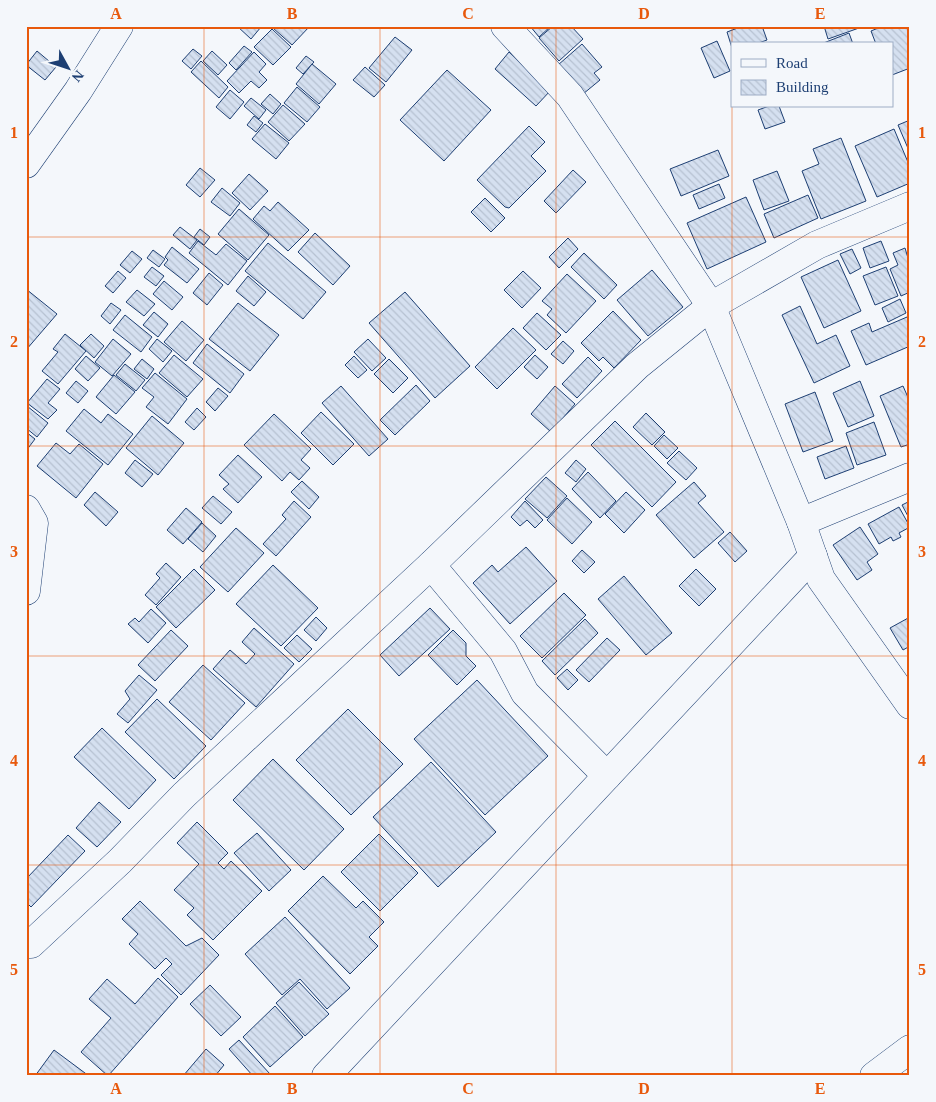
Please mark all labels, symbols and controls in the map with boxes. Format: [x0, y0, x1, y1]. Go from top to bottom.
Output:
text: A [110, 5, 122, 22]
text: B [287, 5, 298, 22]
text: C [462, 5, 474, 22]
text: D [638, 5, 650, 22]
text: E [815, 5, 825, 22]
north arrow [42, 42, 92, 92]
legend [731, 42, 894, 108]
text: Road [776, 55, 808, 71]
text: N [69, 67, 87, 85]
text: Building [776, 79, 829, 95]
text: 1 [10, 124, 18, 141]
text: 1 [918, 124, 926, 141]
text: 2 [10, 333, 18, 350]
text: 2 [918, 333, 926, 350]
text: 3 [10, 543, 18, 560]
text: 3 [918, 543, 926, 560]
text: 4 [10, 752, 18, 769]
text: 4 [918, 752, 926, 769]
text: 5 [10, 961, 18, 978]
text: 5 [918, 961, 926, 978]
text: A [110, 1080, 122, 1097]
text: B [287, 1080, 298, 1097]
text: C [462, 1080, 474, 1097]
text: D [638, 1080, 650, 1097]
text: E [815, 1080, 825, 1097]

